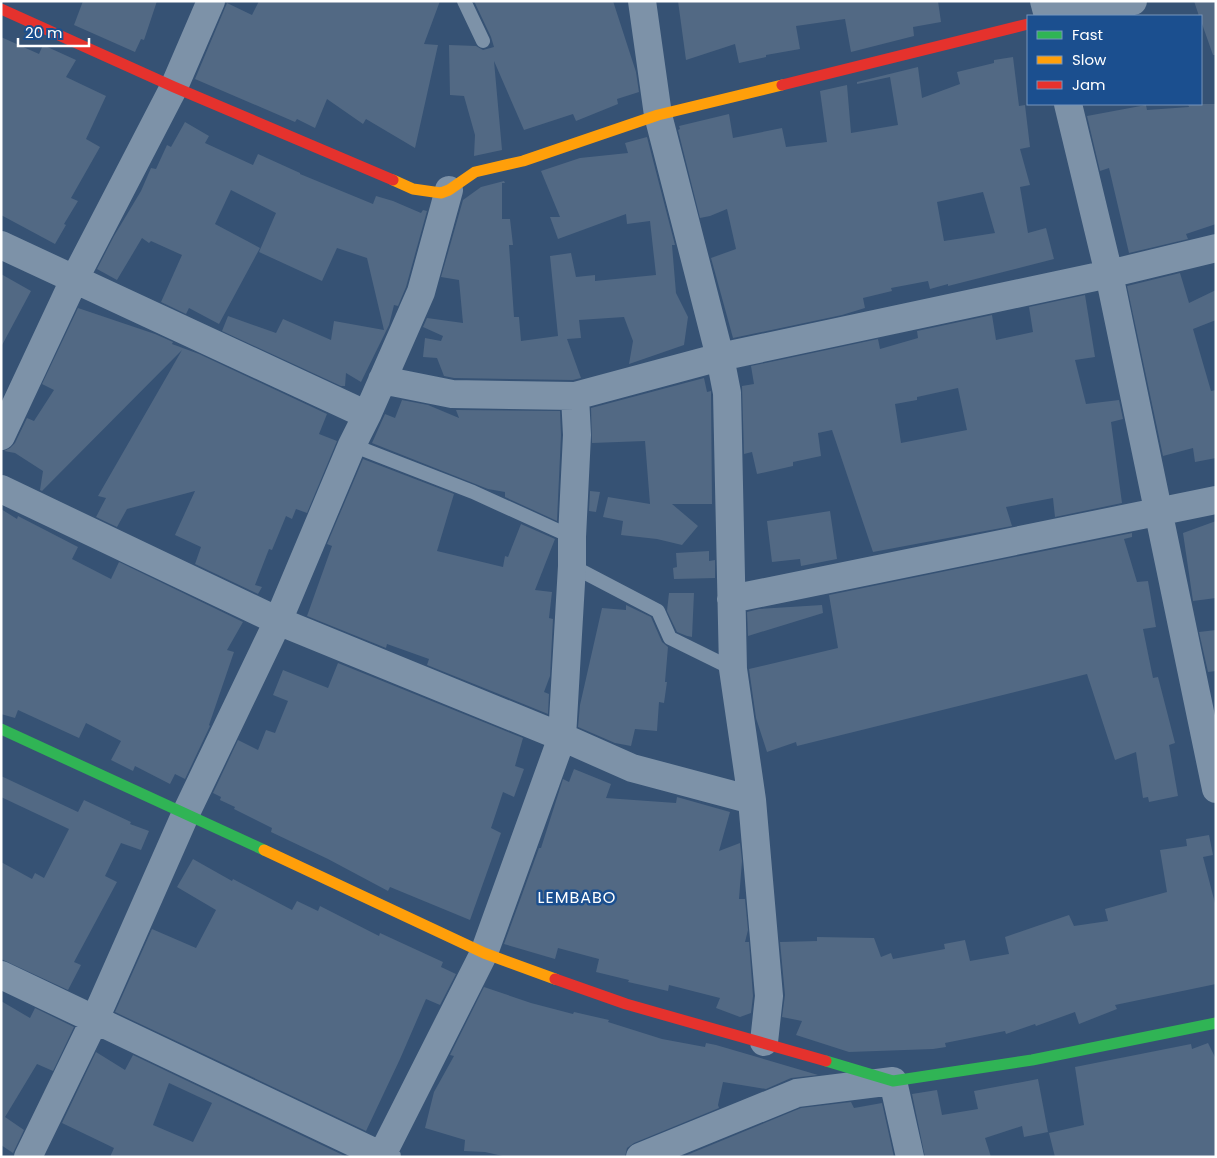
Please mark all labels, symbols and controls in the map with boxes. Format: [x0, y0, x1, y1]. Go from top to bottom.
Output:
scale bar [18, 15, 89, 47]
legend [1027, 15, 1202, 105]
text: 20 m [25, 22, 63, 43]
text: Fast [1072, 24, 1103, 45]
text: Slow [1072, 49, 1107, 70]
text: Jam [1072, 74, 1106, 95]
district label: LEMBABO [538, 886, 616, 909]

